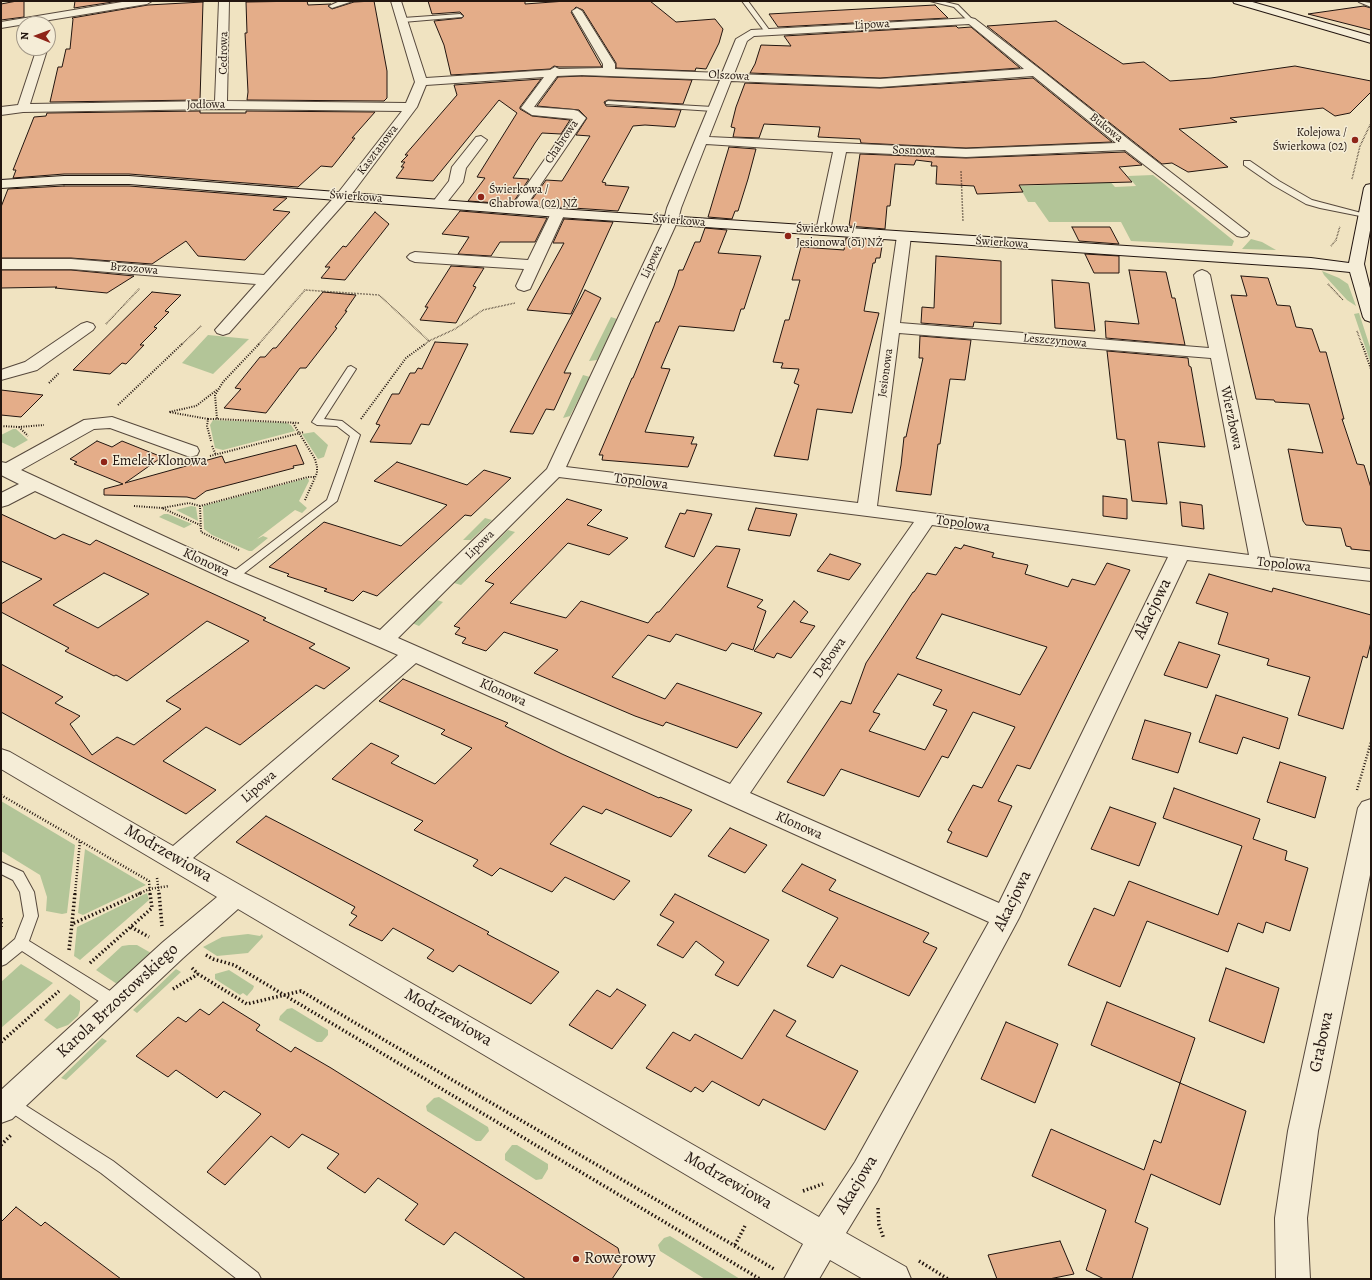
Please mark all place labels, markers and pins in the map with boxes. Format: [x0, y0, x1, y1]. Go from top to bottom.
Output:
place label: Kolejowa / Świerkowa (02) [1273, 126, 1347, 154]
marker: Kolejowa / Świerkowa (02) [1350, 135, 1360, 145]
place label: Świerkowa / Chabrowa (02) NŻ [489, 183, 578, 211]
marker: Świerkowa / Chabrowa (02) NŻ [476, 192, 486, 202]
place label: Świerkowa / Jesionowa (01) NŻ [796, 222, 883, 250]
marker: Świerkowa / Jesionowa (01) NŻ [783, 231, 793, 241]
place label: Emelek Klonowa [112, 454, 207, 470]
marker: Emelek Klonowa [99, 457, 109, 467]
place label: Rowerowy [584, 1249, 656, 1269]
marker: Rowerowy [571, 1254, 581, 1264]

